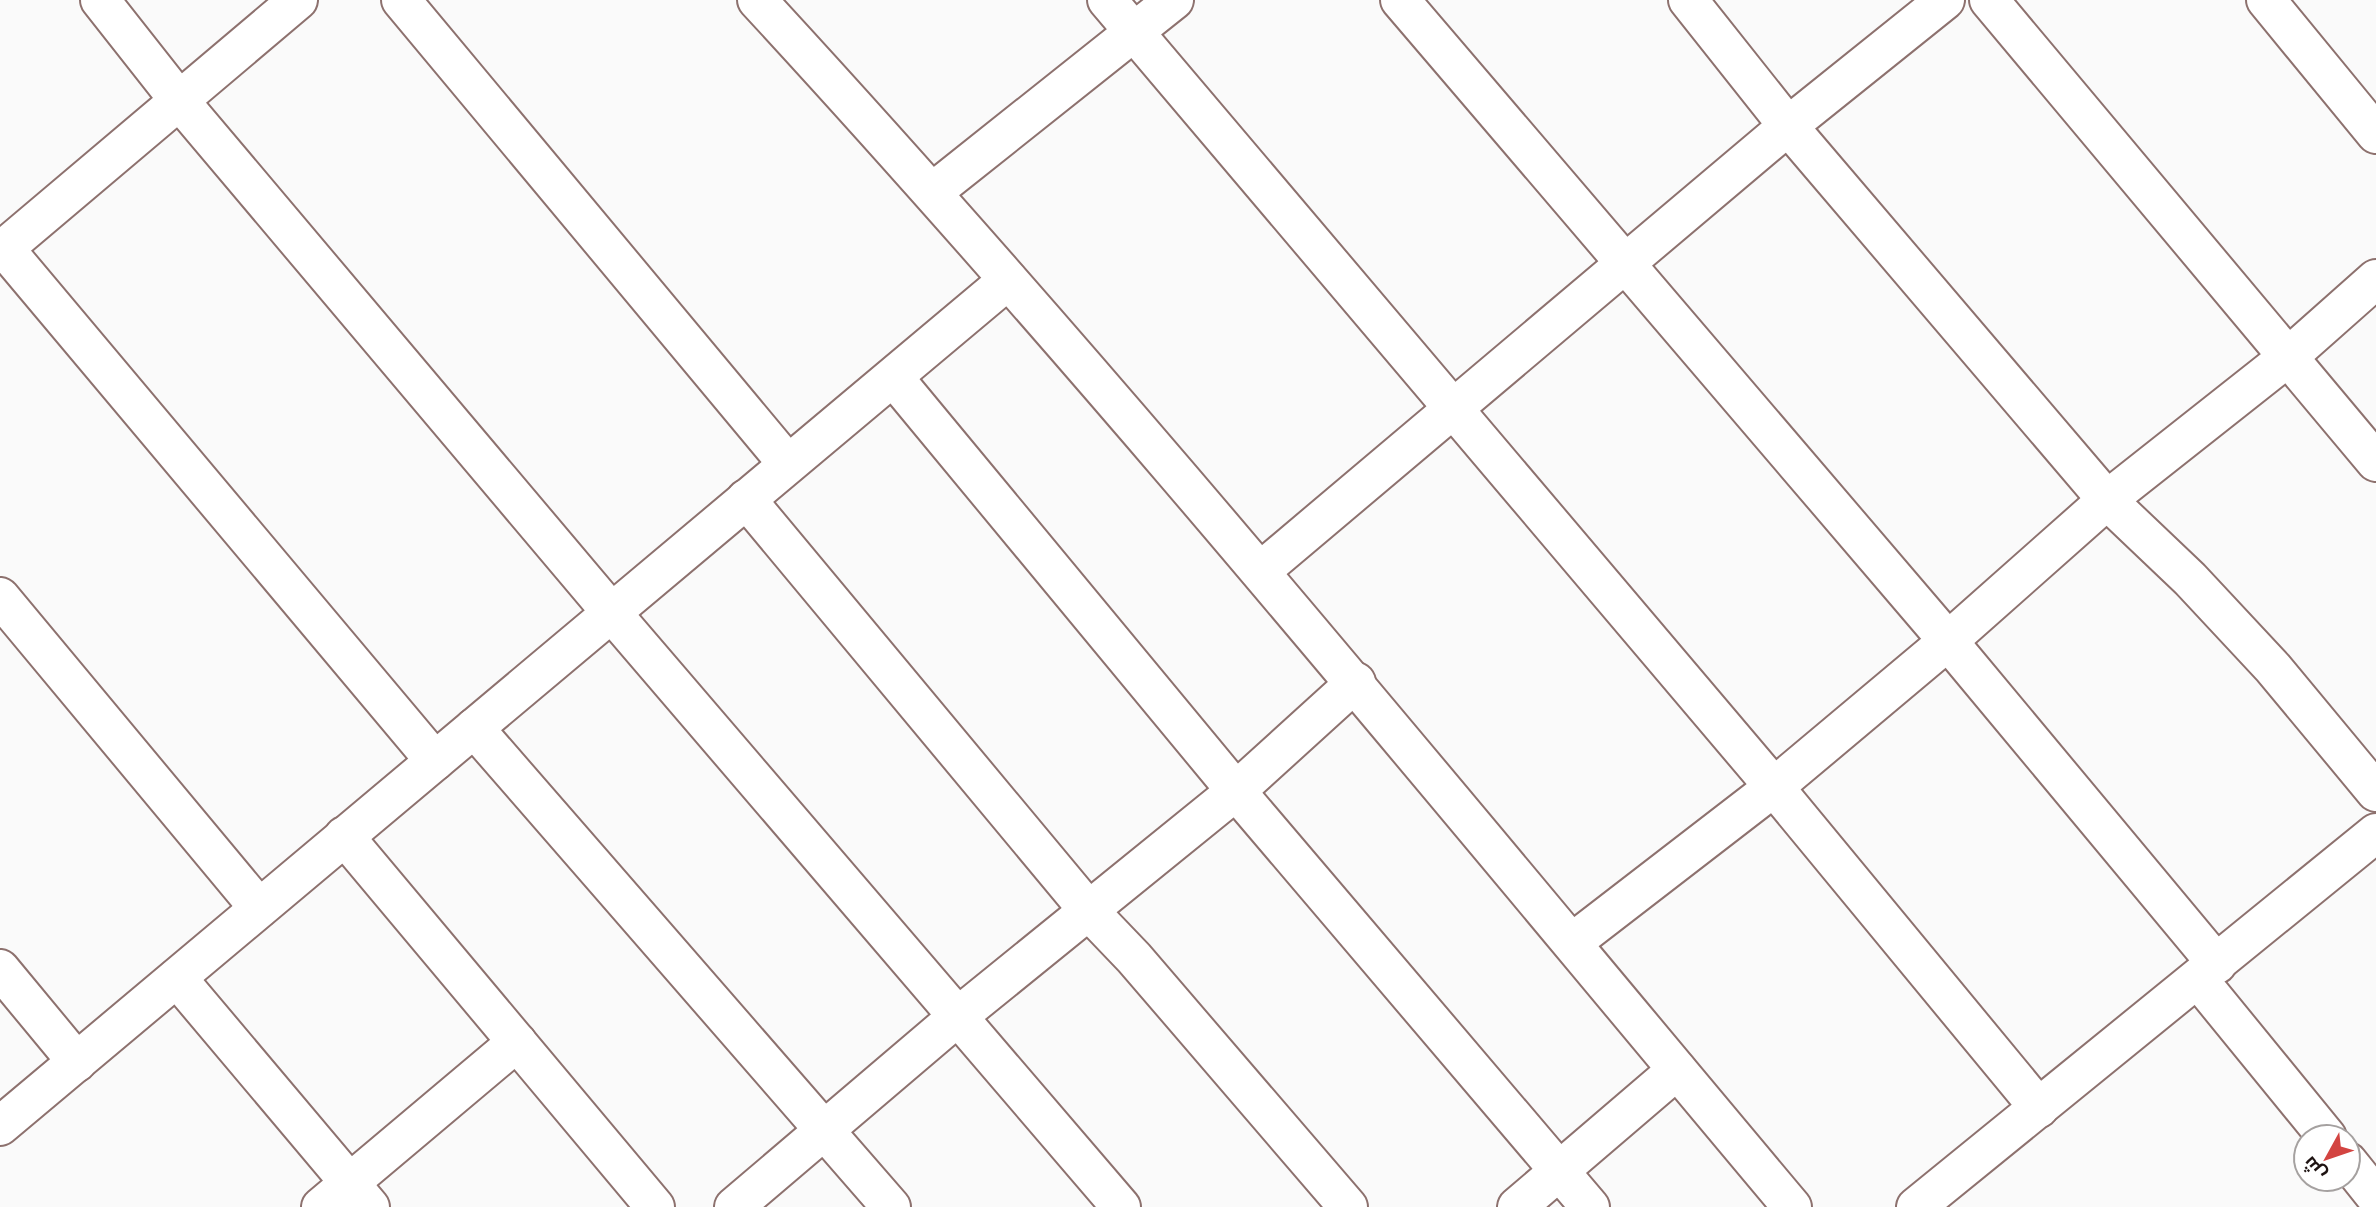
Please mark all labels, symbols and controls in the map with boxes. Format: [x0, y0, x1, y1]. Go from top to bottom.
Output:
north arrow [2292, 1123, 2362, 1193]
text: ش [2297, 1152, 2331, 1186]

